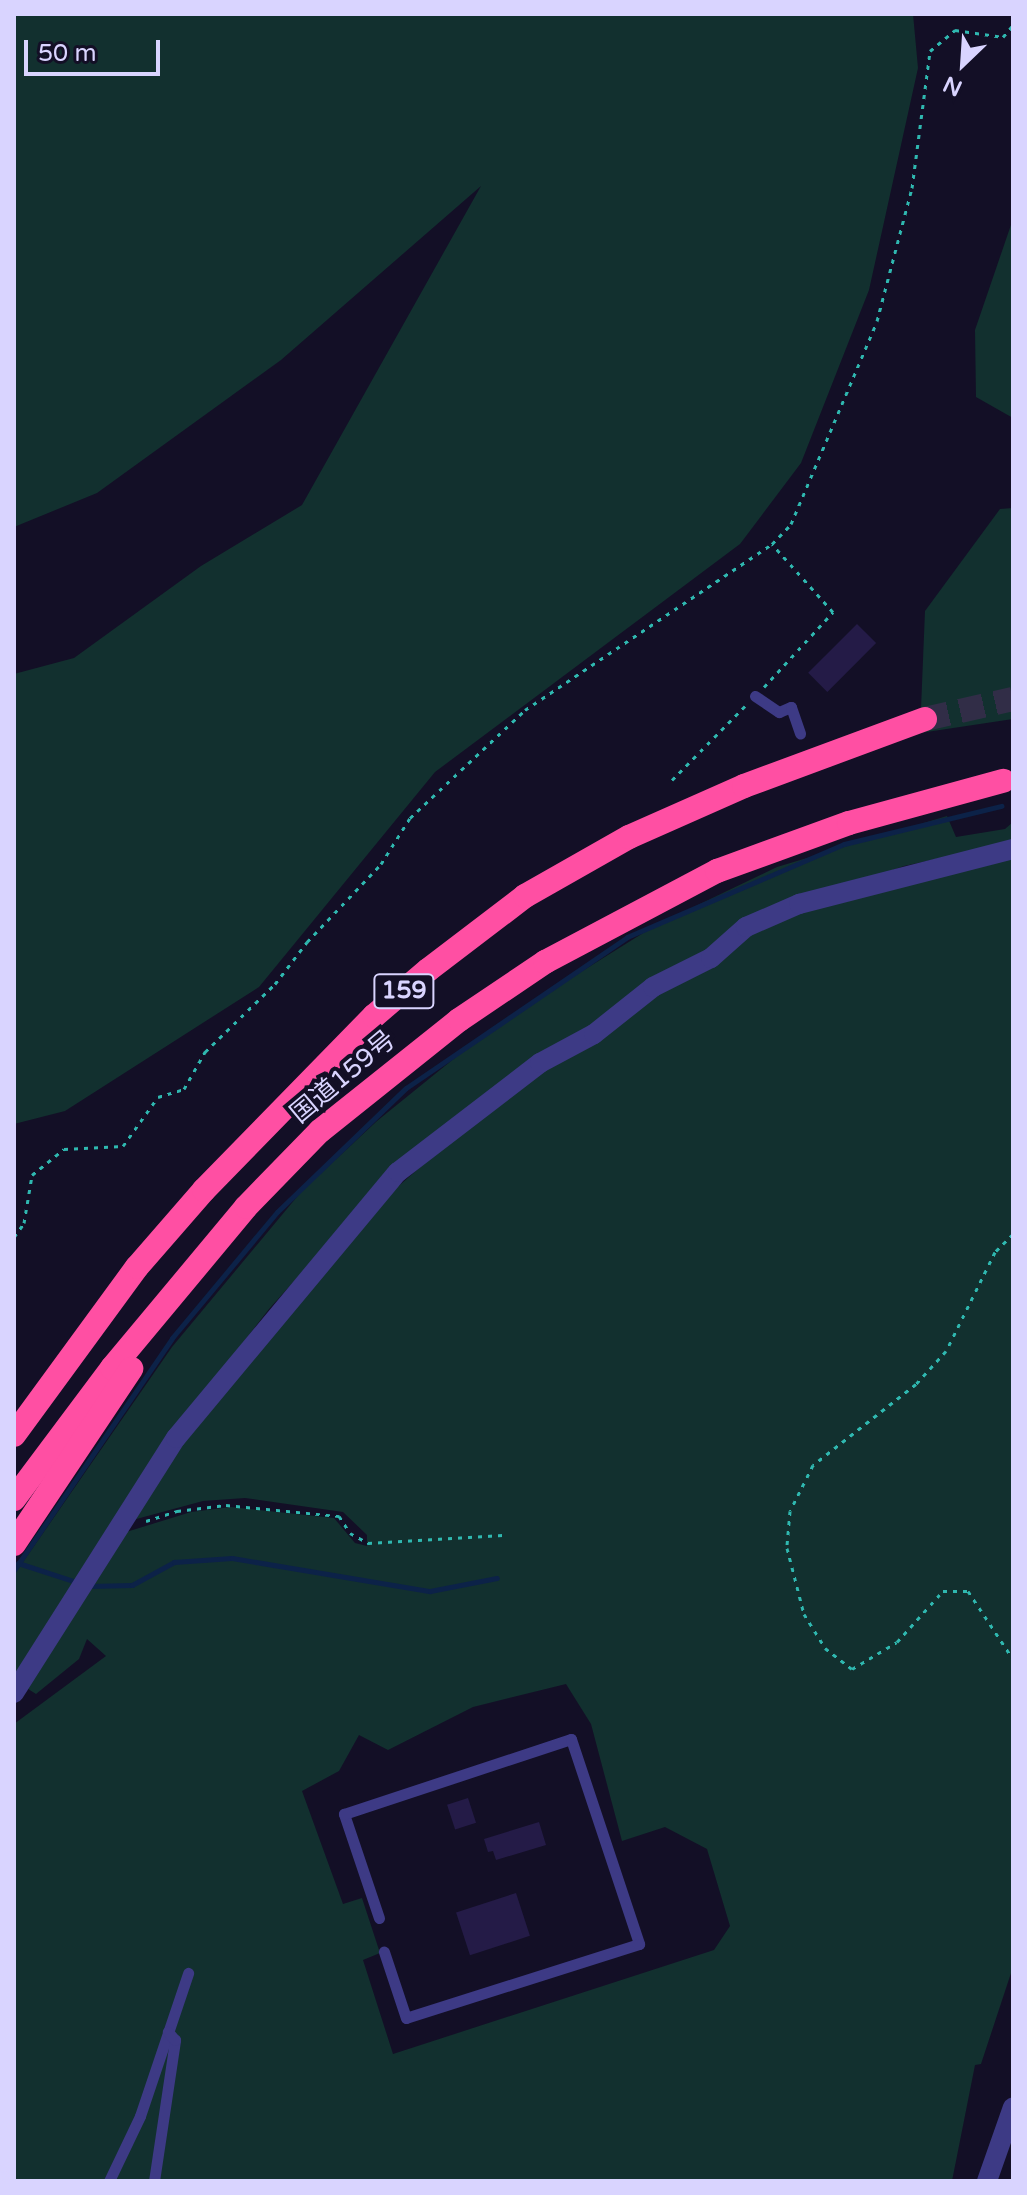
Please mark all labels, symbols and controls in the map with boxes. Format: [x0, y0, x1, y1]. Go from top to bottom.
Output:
scale bar [28, 24, 164, 74]
north arrow [923, 24, 1003, 104]
text: 50 m [38, 39, 96, 68]
text: N [939, 70, 966, 101]
road number: 159 [372, 971, 436, 1011]
street label: 国道159号 [284, 1024, 402, 1130]

